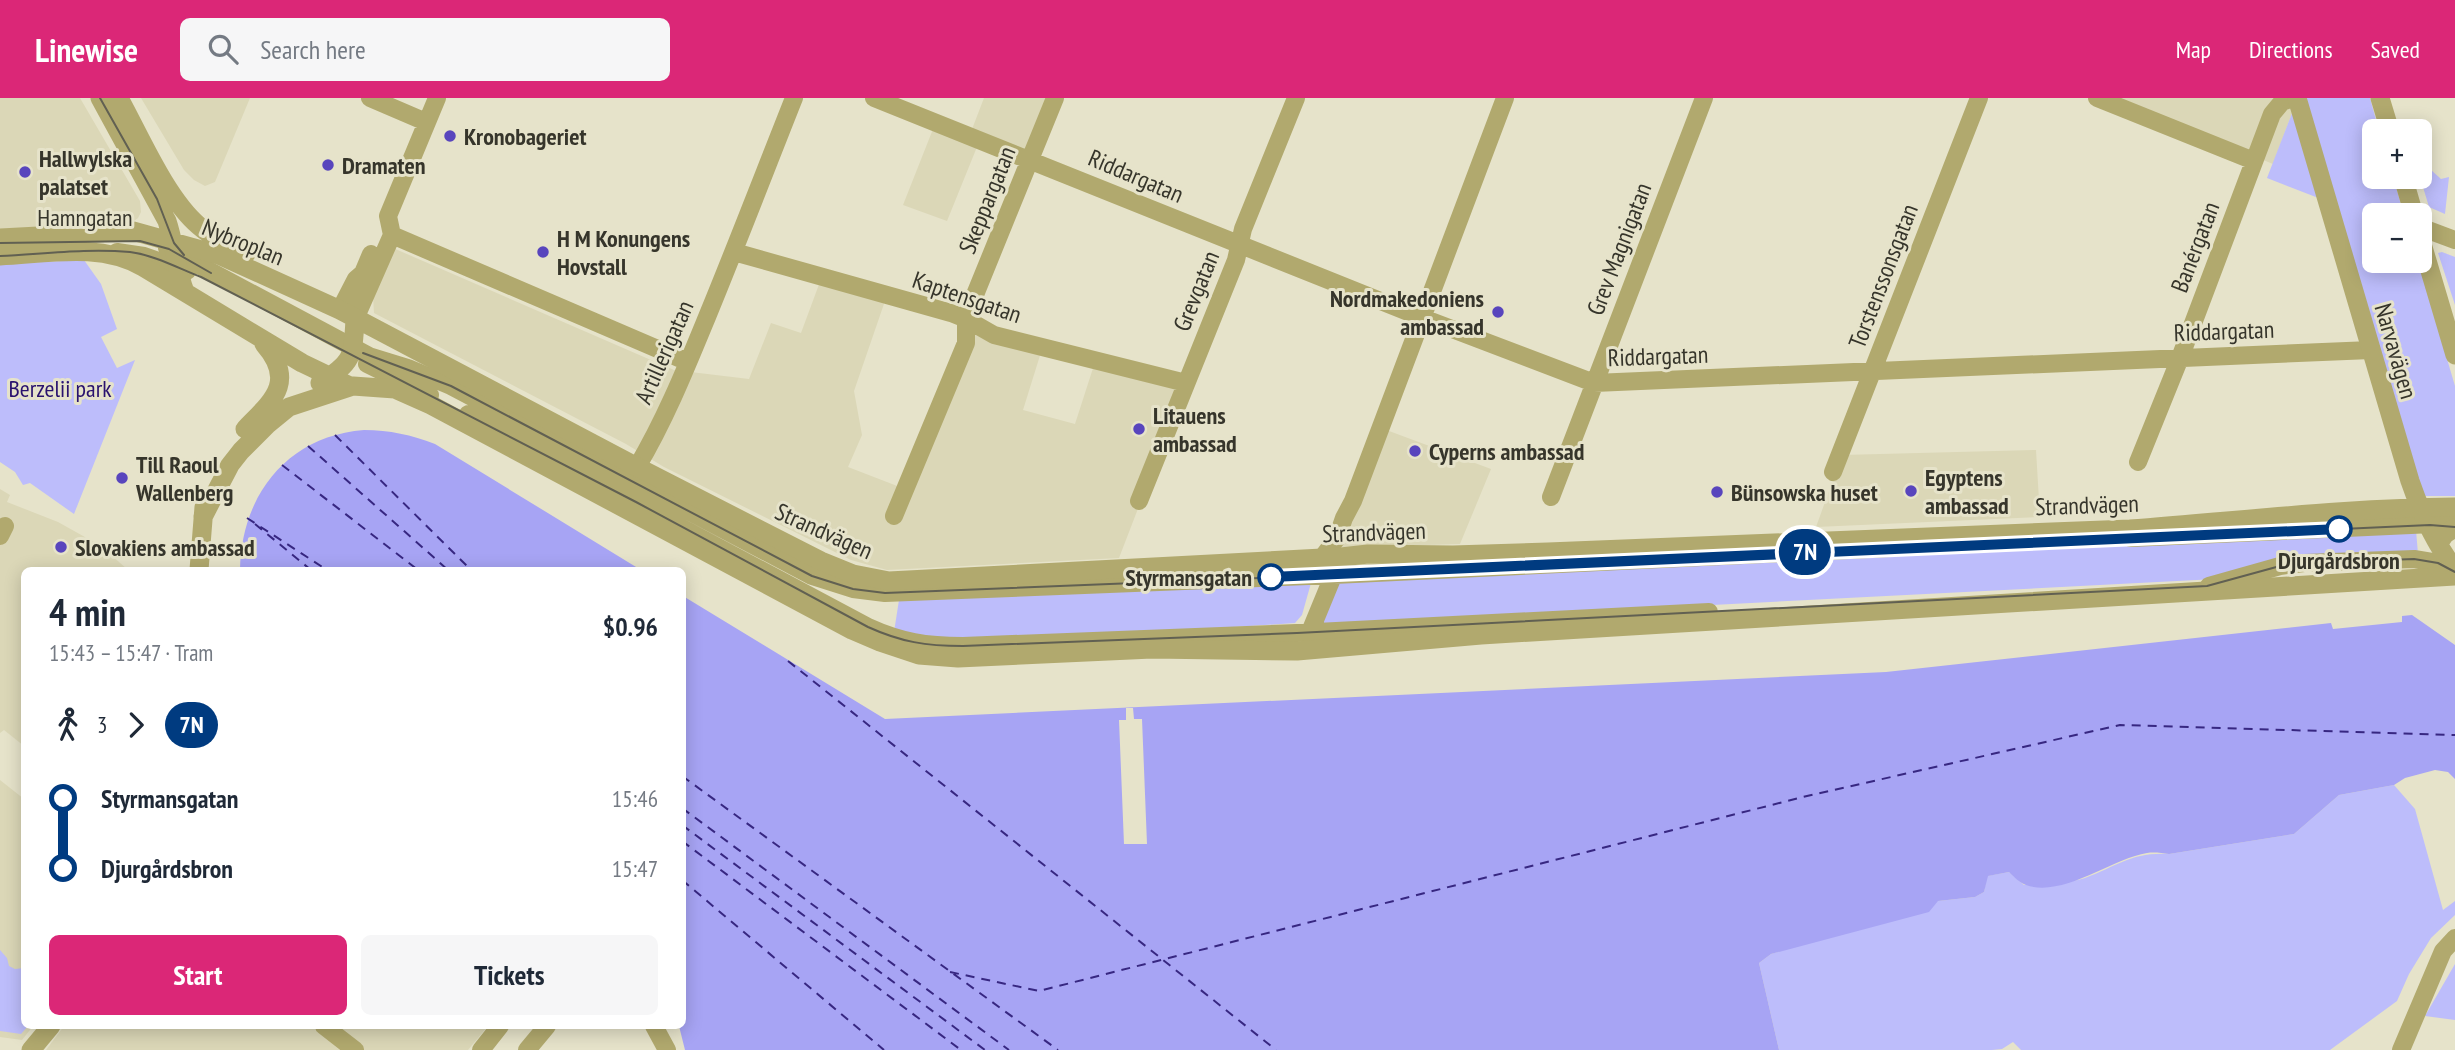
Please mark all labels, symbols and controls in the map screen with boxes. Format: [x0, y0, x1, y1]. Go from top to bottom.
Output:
search box [180, 18, 670, 81]
text: Linewise [35, 28, 138, 71]
icon: search [204, 30, 242, 68]
text: Search here [260, 33, 366, 66]
text: Map [2176, 34, 2211, 65]
text: Directions [2249, 34, 2333, 65]
text: Saved [2371, 34, 2420, 65]
map controls [2362, 119, 2432, 273]
button: + [2362, 119, 2432, 189]
place label: Kronobageriet [464, 121, 586, 152]
marker: Kronobageriet [442, 128, 458, 144]
street label: Skeppargatan [951, 142, 1023, 258]
street label: Riddargatan [1084, 142, 1188, 210]
place label: Hallwylska palatset [39, 143, 132, 202]
place label: Dramaten [342, 150, 426, 181]
marker: Dramaten [320, 157, 336, 173]
marker: Hallwylska palatset [17, 164, 33, 180]
street label: Grev Magnigatan [1580, 178, 1658, 320]
street label: Banérgatan [2164, 197, 2226, 297]
street label: Torstenssonsgatan [1841, 199, 1925, 353]
street label: Hamngatan [37, 202, 133, 233]
button: − [2362, 203, 2432, 273]
street label: Nybroplan [198, 212, 288, 272]
place label: H M Konungens Hovstall [557, 223, 690, 282]
marker: H M Konungens Hovstall [535, 244, 551, 260]
street label: Grevgatan [1166, 246, 1226, 336]
street label: Kaptensgatan [909, 264, 1025, 330]
place label: Nordmakedoniens ambassad [1330, 283, 1484, 342]
street label: Artillerigatan [627, 295, 701, 409]
street label: Narvavägen [2368, 300, 2424, 402]
marker: Nordmakedoniens ambassad [1490, 304, 1506, 320]
street label: Riddargatan [2173, 314, 2275, 348]
street label: Riddargatan [1607, 339, 1709, 373]
park label: Berzelii park [8, 373, 112, 404]
place label: Litauens ambassad [1153, 400, 1237, 459]
marker: Litauens ambassad [1131, 421, 1147, 437]
place label: Cyperns ambassad [1429, 436, 1584, 467]
marker: Cyperns ambassad [1407, 443, 1423, 459]
place label: Till Raoul Wallenberg [135, 449, 233, 508]
place label: Egyptens ambassad [1925, 462, 2009, 521]
marker: Till Raoul Wallenberg [114, 470, 130, 486]
place label: Bünsowska huset [1731, 477, 1878, 508]
marker: Egyptens ambassad [1903, 483, 1919, 499]
marker: Bünsowska huset [1709, 484, 1725, 500]
street label: Strandvägen [2035, 488, 2139, 522]
street label: Strandvägen [770, 496, 878, 566]
street label: Strandvägen [1322, 515, 1426, 549]
marker: Djurgårdsbron [2326, 516, 2352, 542]
line badge: 7N [1773, 529, 1836, 575]
place label: Slovakiens ambassad [75, 532, 255, 563]
text: 7N [1793, 536, 1817, 567]
marker: Slovakiens ambassad [53, 539, 69, 555]
place label: Djurgårdsbron [2278, 545, 2400, 576]
place label: Styrmansgatan [1125, 562, 1252, 593]
marker: Styrmansgatan [1258, 564, 1284, 590]
text: 4 min [49, 587, 126, 636]
text: $0.96 [603, 610, 658, 643]
text: 15:43 – 15:47 · Tram [49, 638, 213, 667]
icon: walk [49, 706, 87, 744]
icon: forward [117, 706, 155, 744]
text: 7N [179, 709, 204, 740]
text: 3 [97, 710, 107, 739]
text: Styrmansgatan [101, 782, 238, 815]
text: 15:46 [612, 784, 658, 813]
text: Djurgårdsbron [101, 852, 233, 885]
text: 15:47 [612, 854, 658, 883]
button: Start [49, 935, 347, 1015]
button: Tickets [361, 935, 658, 1015]

